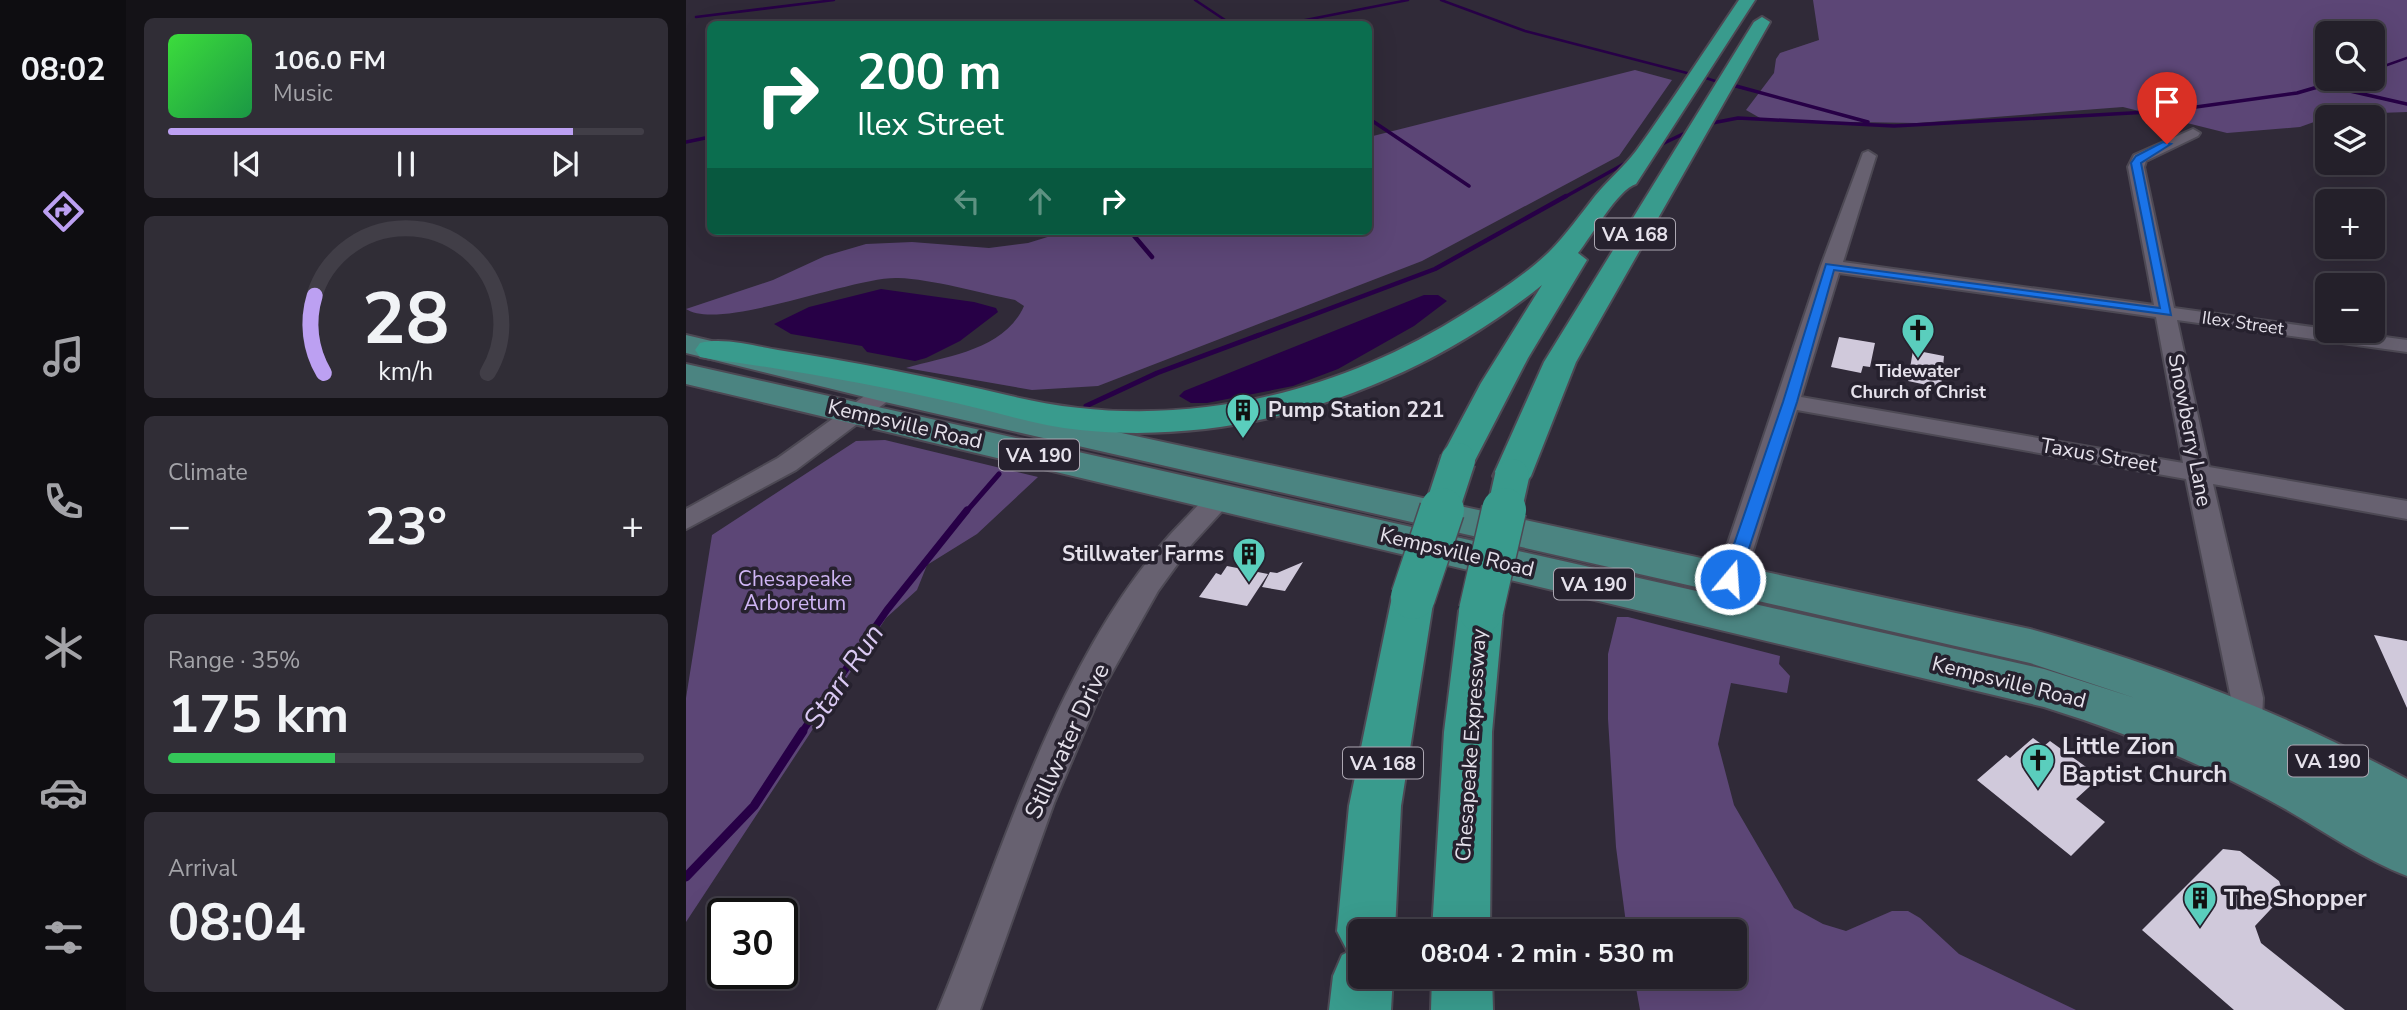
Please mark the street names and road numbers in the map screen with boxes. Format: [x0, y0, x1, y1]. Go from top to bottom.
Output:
road number: VA 168 [1595, 218, 1675, 250]
street label: Ilex Street [2200, 305, 2286, 341]
street label: Snowberry Lane [2161, 351, 2219, 509]
street label: Kempsville Road [825, 393, 985, 455]
street label: Taxus Street [2039, 431, 2160, 479]
road number: VA 190 [999, 440, 1079, 470]
street label: Kempsville Road [1377, 521, 1537, 583]
road number: VA 190 [1554, 568, 1634, 600]
street label: Chesapeake Expressway [1449, 628, 1493, 862]
street label: Kempsville Road [1929, 649, 2089, 715]
street label: Stillwater Drive [1017, 658, 1117, 824]
road number: VA 190 [2288, 746, 2368, 776]
road number: VA 168 [1343, 748, 1423, 778]

